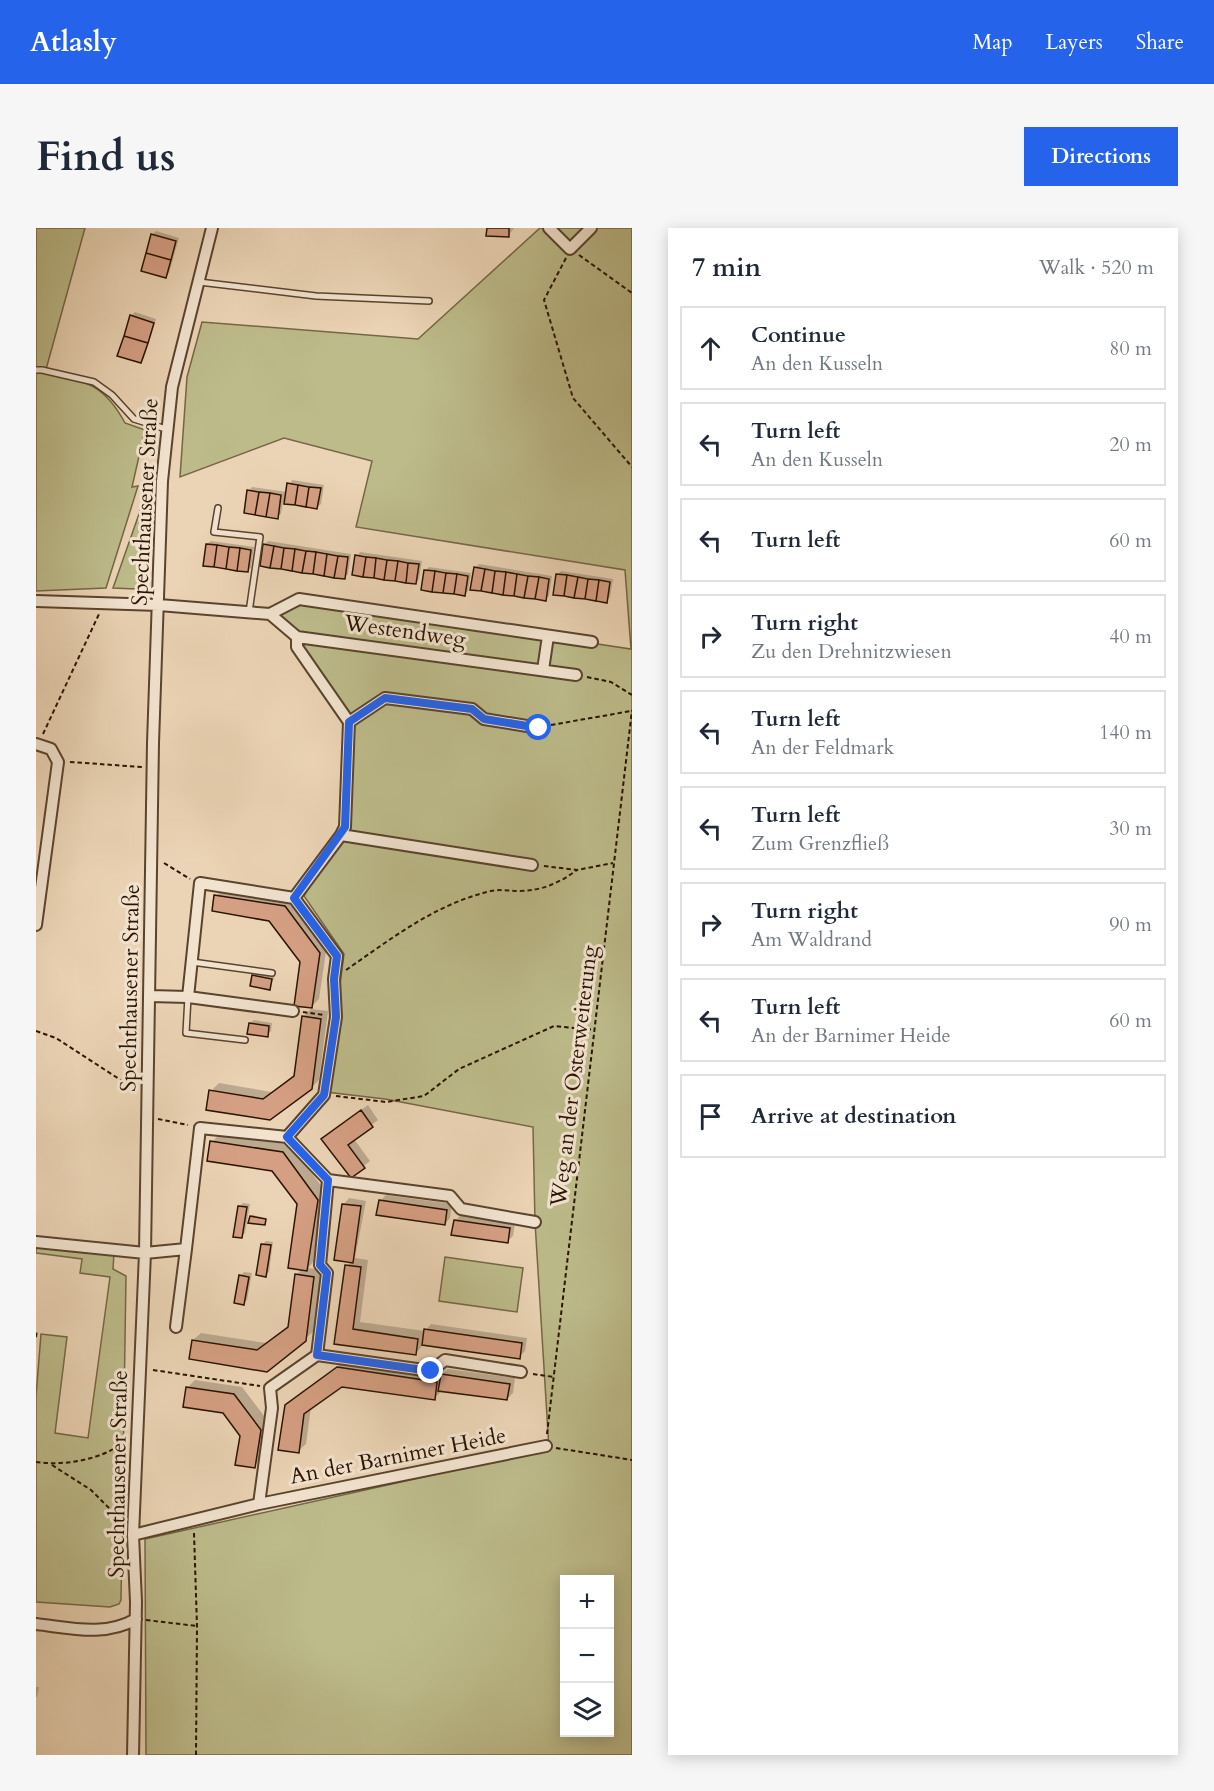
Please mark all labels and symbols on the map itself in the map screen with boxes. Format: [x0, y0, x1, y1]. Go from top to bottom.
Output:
street label: Spechthausener Straße [125, 397, 165, 607]
street label: Westendweg [341, 607, 469, 654]
route start [525, 714, 551, 740]
street label: Spechthausener Straße [113, 884, 147, 1092]
street label: Weg an der Osterweiterung [543, 943, 605, 1209]
route end [417, 1357, 443, 1383]
street label: Spechthausener Straße [101, 1370, 135, 1578]
street label: An der Barnimer Heide [287, 1420, 509, 1492]

